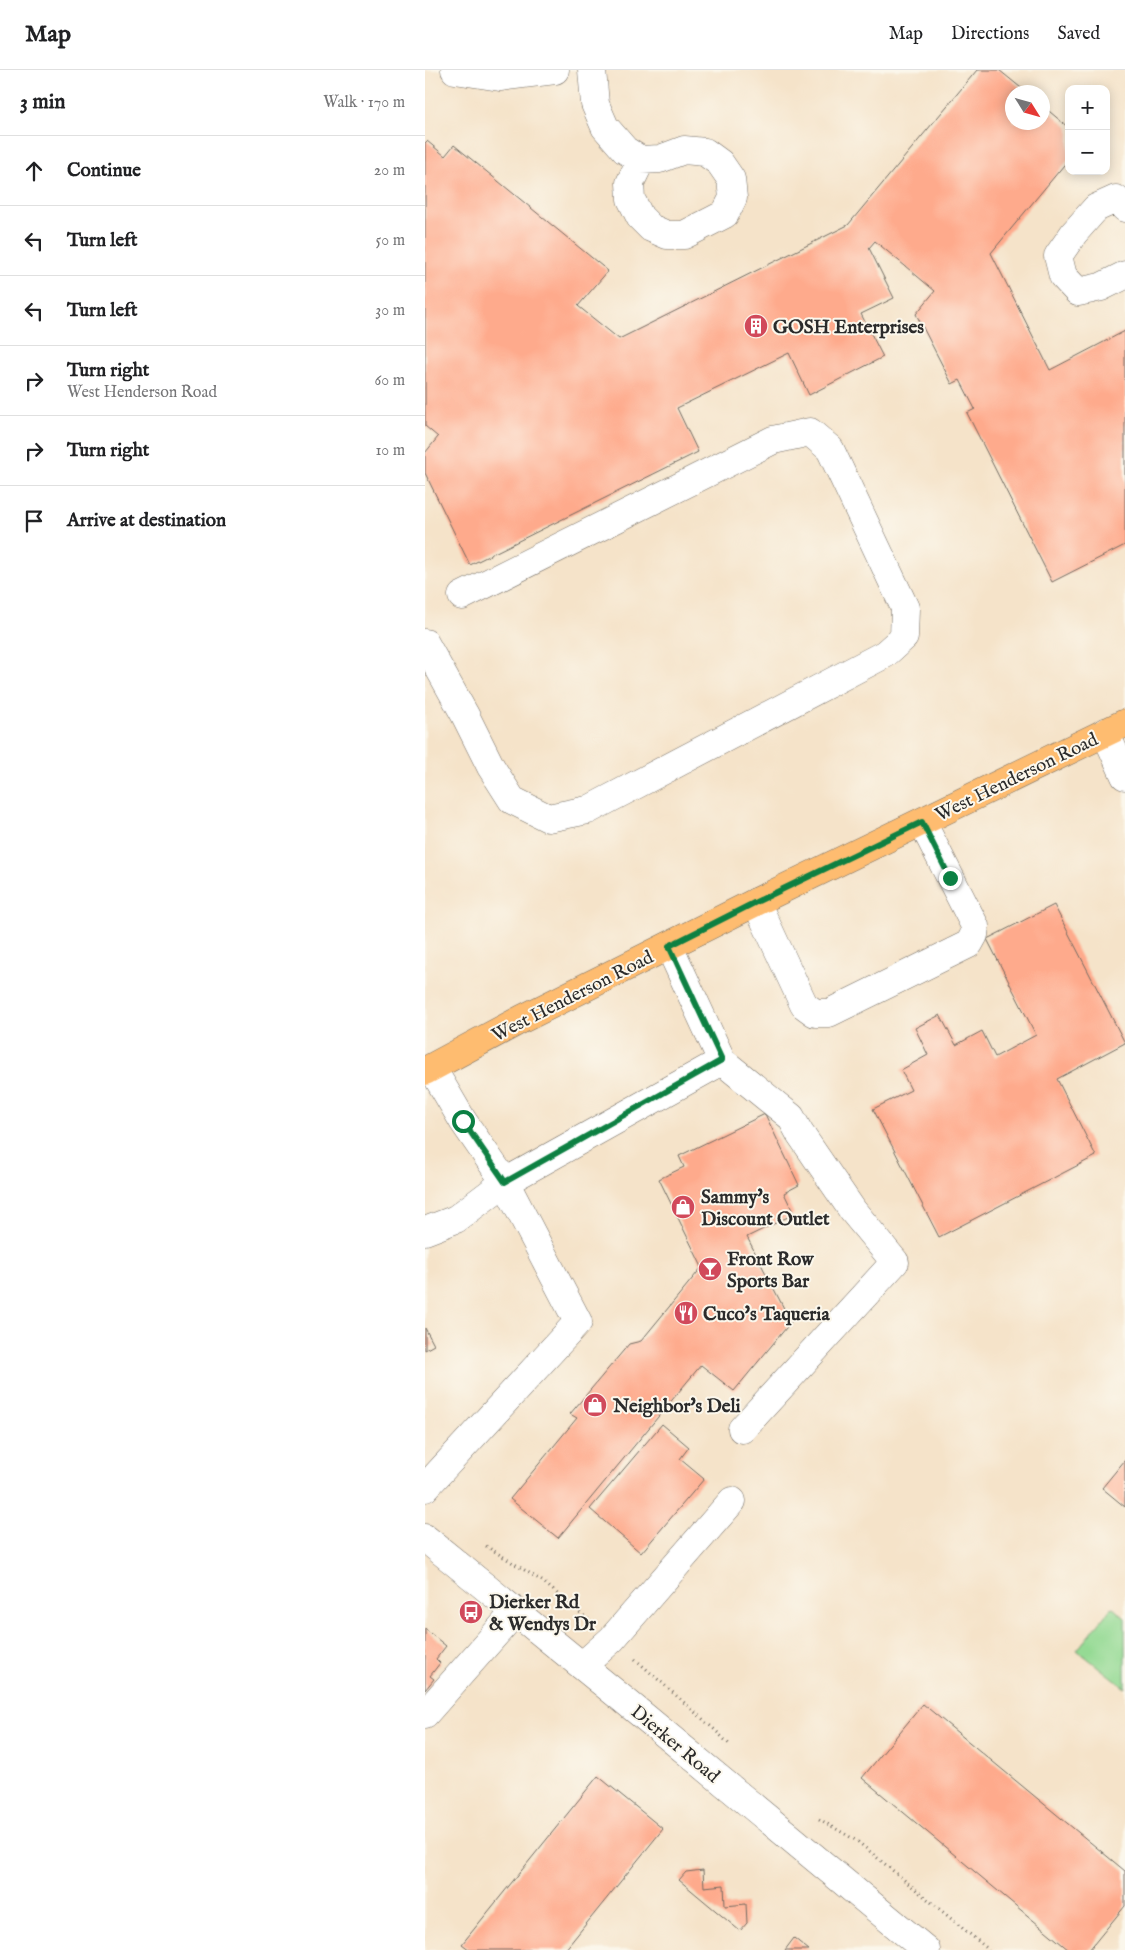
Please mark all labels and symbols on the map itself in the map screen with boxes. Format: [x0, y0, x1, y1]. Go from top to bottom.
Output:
north arrow [1005, 85, 1050, 130]
building icon: GOSH Enterprises [743, 313, 769, 339]
place label: GOSH Enterprises [773, 316, 924, 340]
street label: West Henderson Road [932, 728, 1103, 828]
route end [939, 867, 962, 890]
street label: West Henderson Road [488, 945, 658, 1048]
route start [452, 1110, 475, 1133]
place label: Sammy's Discount Outlet [701, 1186, 830, 1232]
shop icon: Sammy's Discount Outlet [670, 1194, 696, 1220]
place label: Front Row Sports Bar [727, 1248, 815, 1294]
bar icon: Front Row Sports Bar [697, 1256, 723, 1282]
restaurant icon: Cuco's Taqueria [673, 1300, 699, 1326]
place label: Cuco's Taqueria [703, 1303, 830, 1327]
shop icon: Neighbor's Deli [582, 1392, 608, 1418]
place label: Neighbor's Deli [612, 1395, 741, 1419]
place label: Dierker Rd & Wendys Dr [489, 1591, 597, 1637]
bus stop icon: Dierker Rd & Wendys Dr [458, 1599, 484, 1625]
street label: Dierker Road [625, 1700, 725, 1789]

